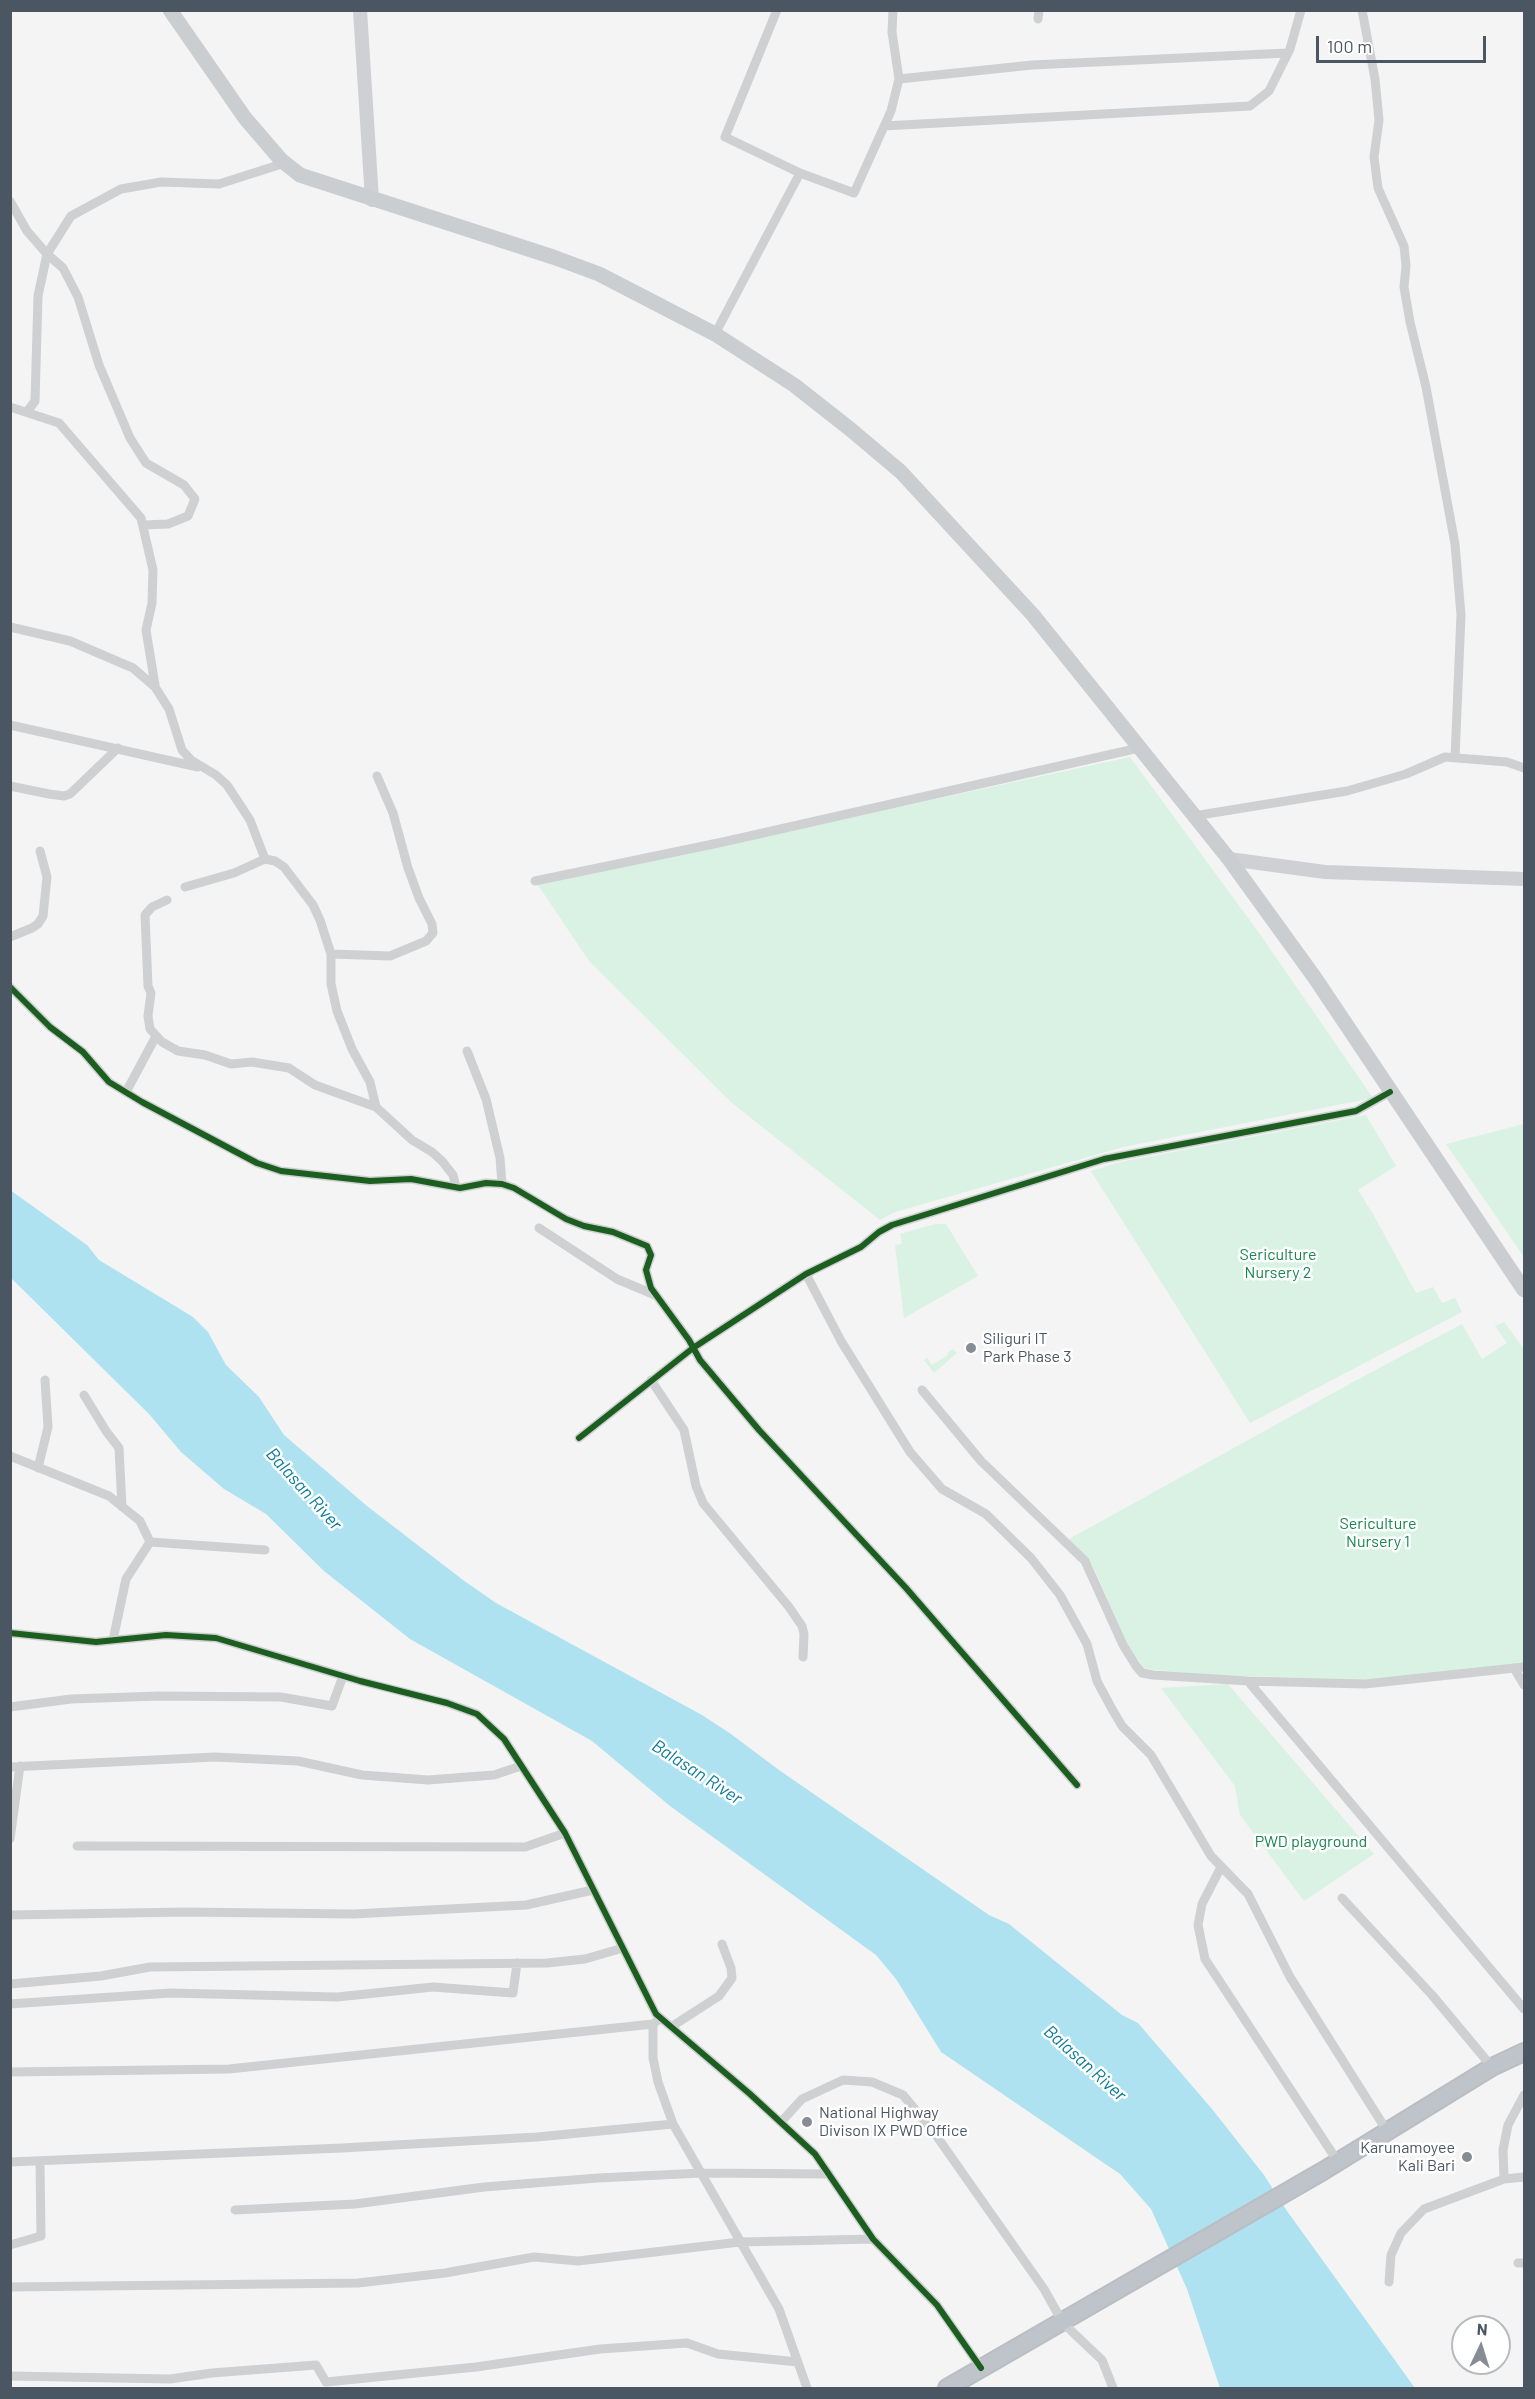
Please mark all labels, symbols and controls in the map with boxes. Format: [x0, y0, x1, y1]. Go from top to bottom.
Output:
scale bar [1319, 24, 1488, 62]
text: 100 m [1327, 35, 1372, 57]
park label: Sericulture Nursery 2 [1239, 1245, 1317, 1283]
place label: Siliguri IT Park Phase 3 [983, 1329, 1072, 1367]
marker: Siliguri IT Park Phase 3 [964, 1341, 978, 1355]
water label: Balasan River [261, 1443, 347, 1535]
park label: Sericulture Nursery 1 [1339, 1514, 1417, 1552]
water label: Balasan River [648, 1735, 746, 1809]
park label: PWD playground [1255, 1832, 1367, 1852]
water label: Balasan River [1039, 2020, 1131, 2106]
place label: National Highway Divison IX PWD Office [819, 2103, 968, 2141]
marker: National Highway Divison IX PWD Office [800, 2115, 814, 2129]
place label: Karunamoyee Kali Bari [1360, 2138, 1455, 2176]
marker: Karunamoyee Kali Bari [1460, 2150, 1474, 2164]
north arrow [1451, 2315, 1511, 2375]
text: N [1476, 2319, 1488, 2338]

